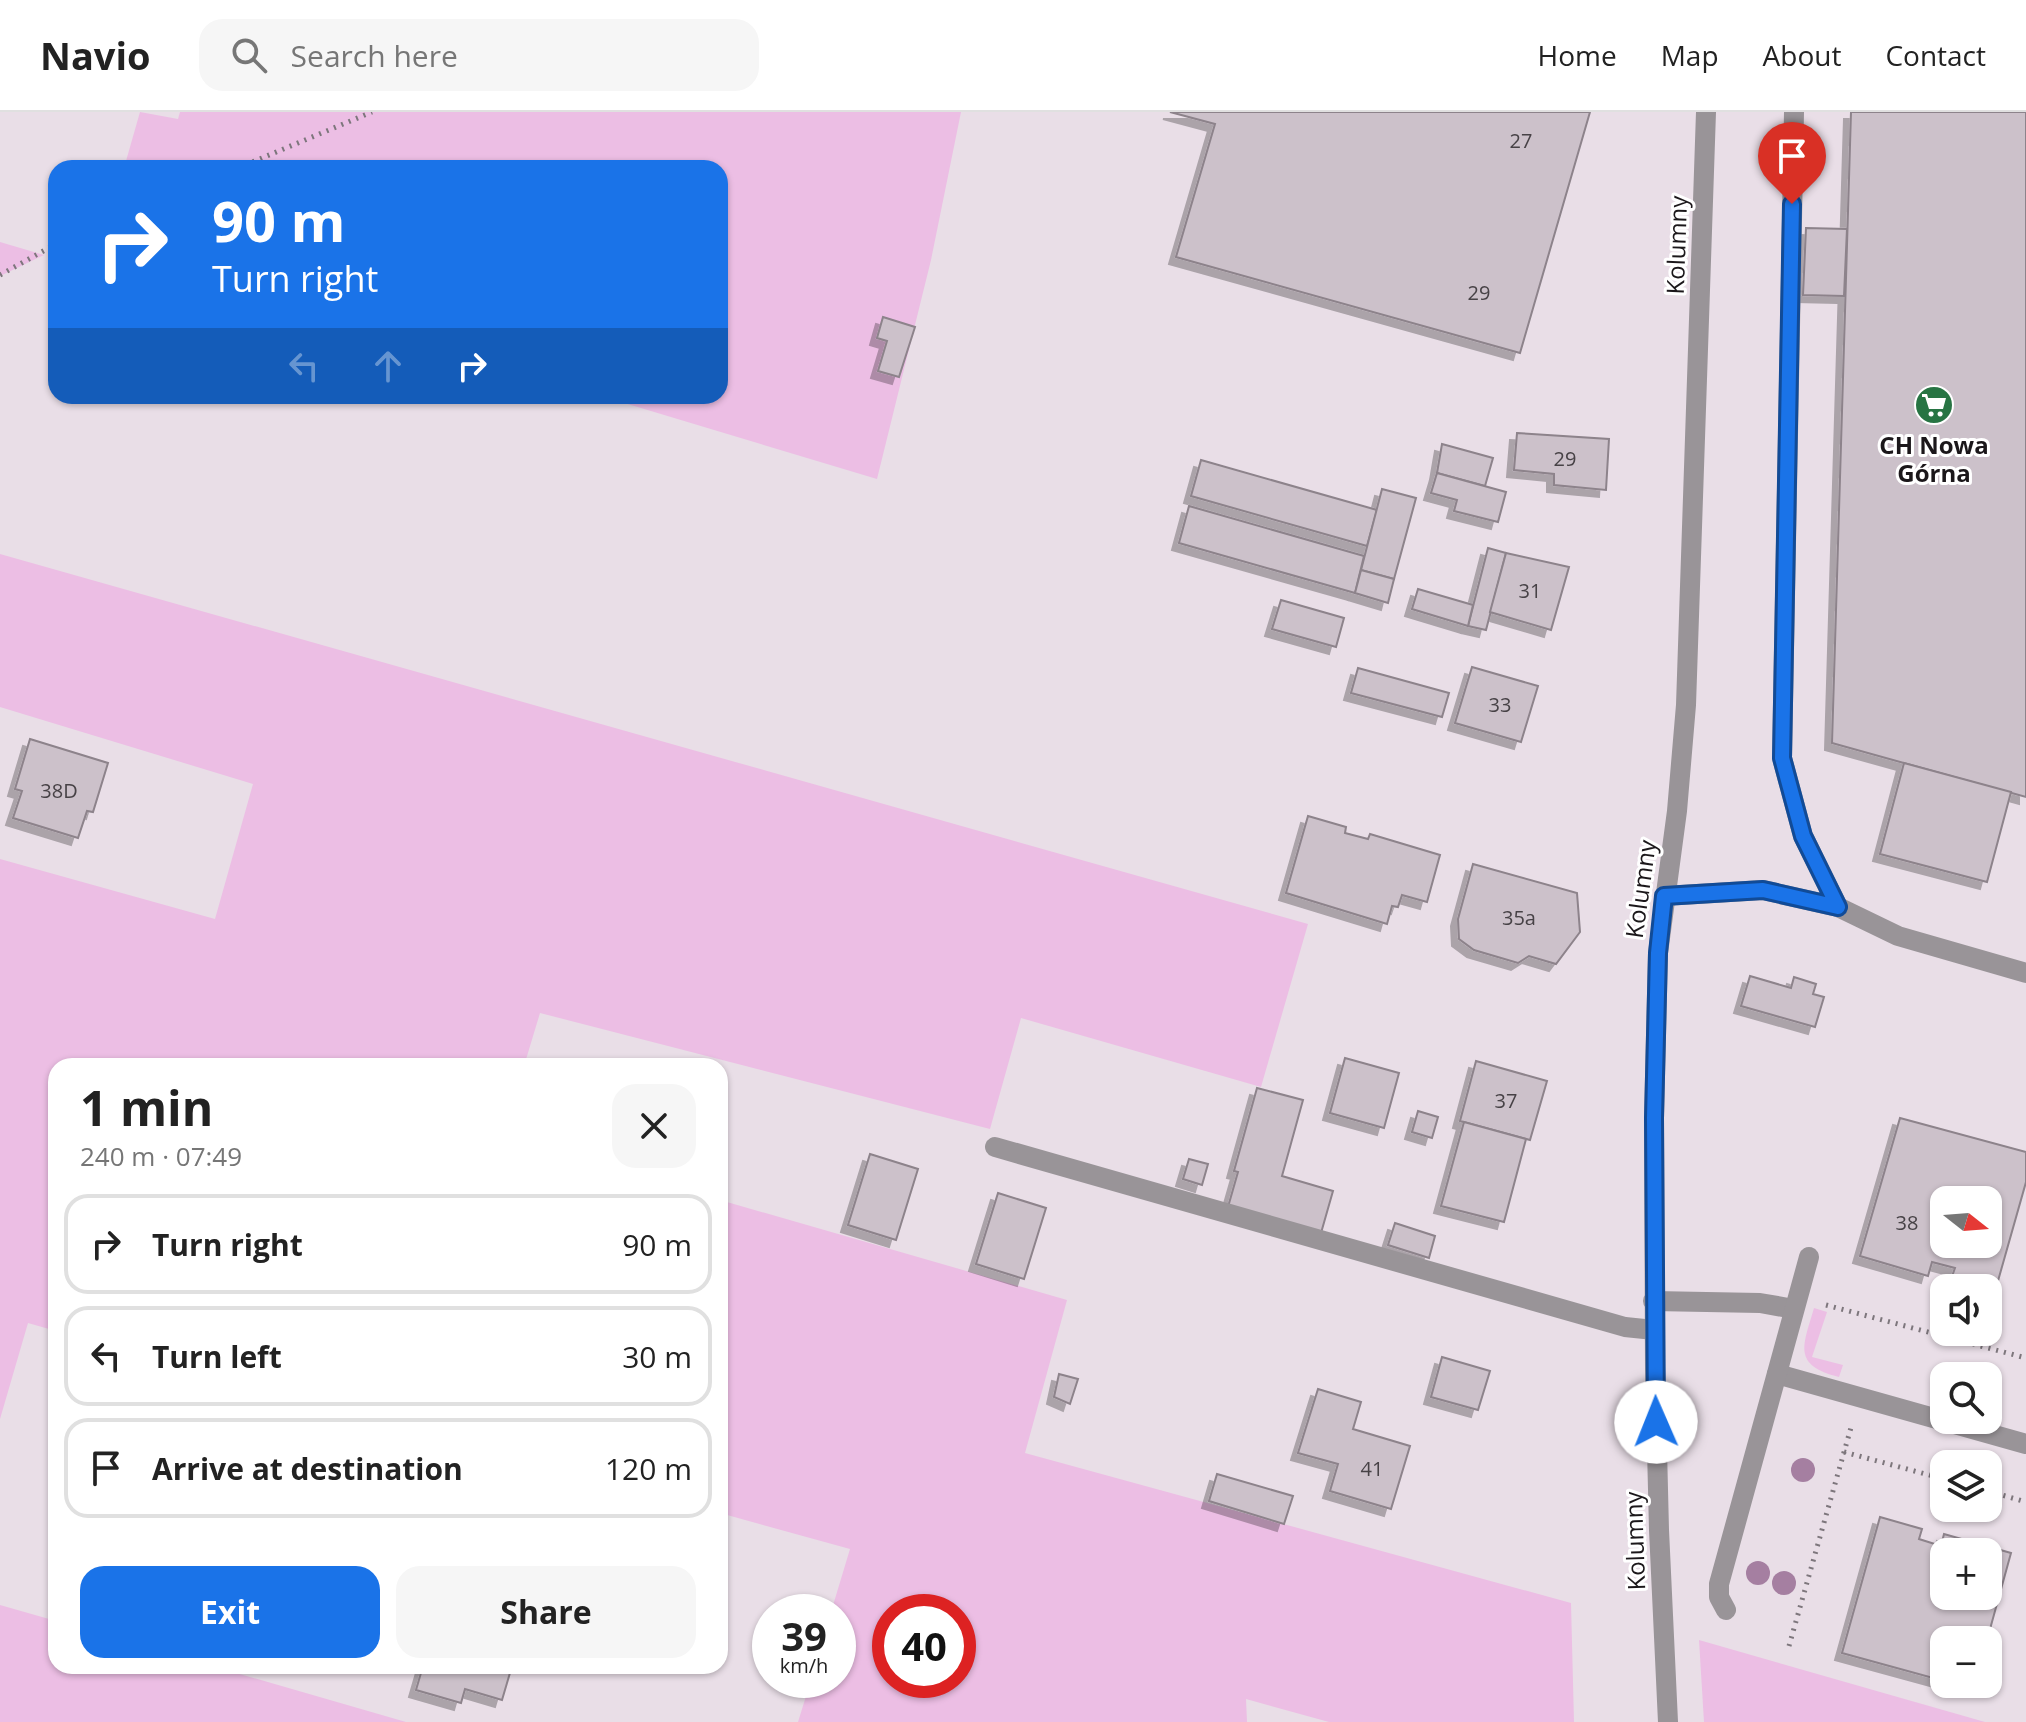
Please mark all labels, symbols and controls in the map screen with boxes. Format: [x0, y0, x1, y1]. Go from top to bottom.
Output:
search box [199, 19, 759, 91]
text: Navio [40, 29, 151, 81]
icon: search [227, 33, 271, 77]
text: Search here [291, 35, 458, 76]
text: Home [1538, 36, 1617, 74]
text: Map [1661, 36, 1719, 74]
text: About [1763, 36, 1841, 74]
text: Contact [1885, 36, 1986, 74]
pin [1758, 122, 1826, 204]
house number: 27 [1510, 127, 1532, 154]
icon: arrive [1770, 134, 1814, 178]
text: 90 m [212, 182, 346, 258]
icon: right [80, 192, 184, 296]
street label: Kolumny [1658, 194, 1694, 295]
text: Turn right [212, 254, 378, 303]
house number: 29 [1468, 279, 1490, 306]
icon: left [282, 344, 326, 388]
icon: ahead [366, 344, 410, 388]
icon: right [450, 344, 494, 388]
supermarket icon: CH Nowa Górna [1913, 384, 1955, 426]
place label: CH Nowa Górna [1879, 428, 1989, 489]
house number: 29 [1554, 445, 1576, 472]
house number: 31 [1519, 577, 1541, 604]
house number: 33 [1489, 691, 1511, 718]
house number: 38D [40, 777, 78, 804]
street label: Kolumny [1617, 837, 1663, 940]
house number: 35a [1502, 904, 1536, 931]
text: 1 min [80, 1075, 213, 1140]
button: close [612, 1084, 696, 1168]
house number: 37 [1495, 1087, 1517, 1114]
text: 240 m · 07:49 [80, 1138, 242, 1174]
north arrow [1930, 1186, 2002, 1258]
map controls [1930, 1186, 2002, 1698]
house number: 38 [1896, 1209, 1918, 1236]
icon: right [84, 1222, 128, 1266]
text: Turn right [152, 1224, 303, 1265]
text: 90 m [622, 1224, 692, 1265]
button: sound [1930, 1274, 2002, 1346]
icon: left [84, 1334, 128, 1378]
text: Turn left [152, 1336, 282, 1377]
text: 30 m [622, 1336, 692, 1377]
button: search [1930, 1362, 2002, 1434]
position arrow [1614, 1380, 1698, 1464]
icon: arrive [84, 1446, 128, 1490]
text: Arrive at destination [152, 1448, 463, 1489]
text: 120 m [605, 1448, 692, 1489]
button: layers [1930, 1450, 2002, 1522]
house number: 41 [1361, 1455, 1383, 1482]
street label: Kolumny [1616, 1490, 1652, 1591]
button: + [1930, 1538, 2002, 1610]
button: Exit [80, 1566, 380, 1658]
button: Share [396, 1566, 696, 1658]
speed limit sign: 40 [872, 1594, 976, 1698]
text: 39 [781, 1608, 827, 1663]
button: − [1930, 1626, 2002, 1698]
text: km/h [780, 1652, 828, 1679]

